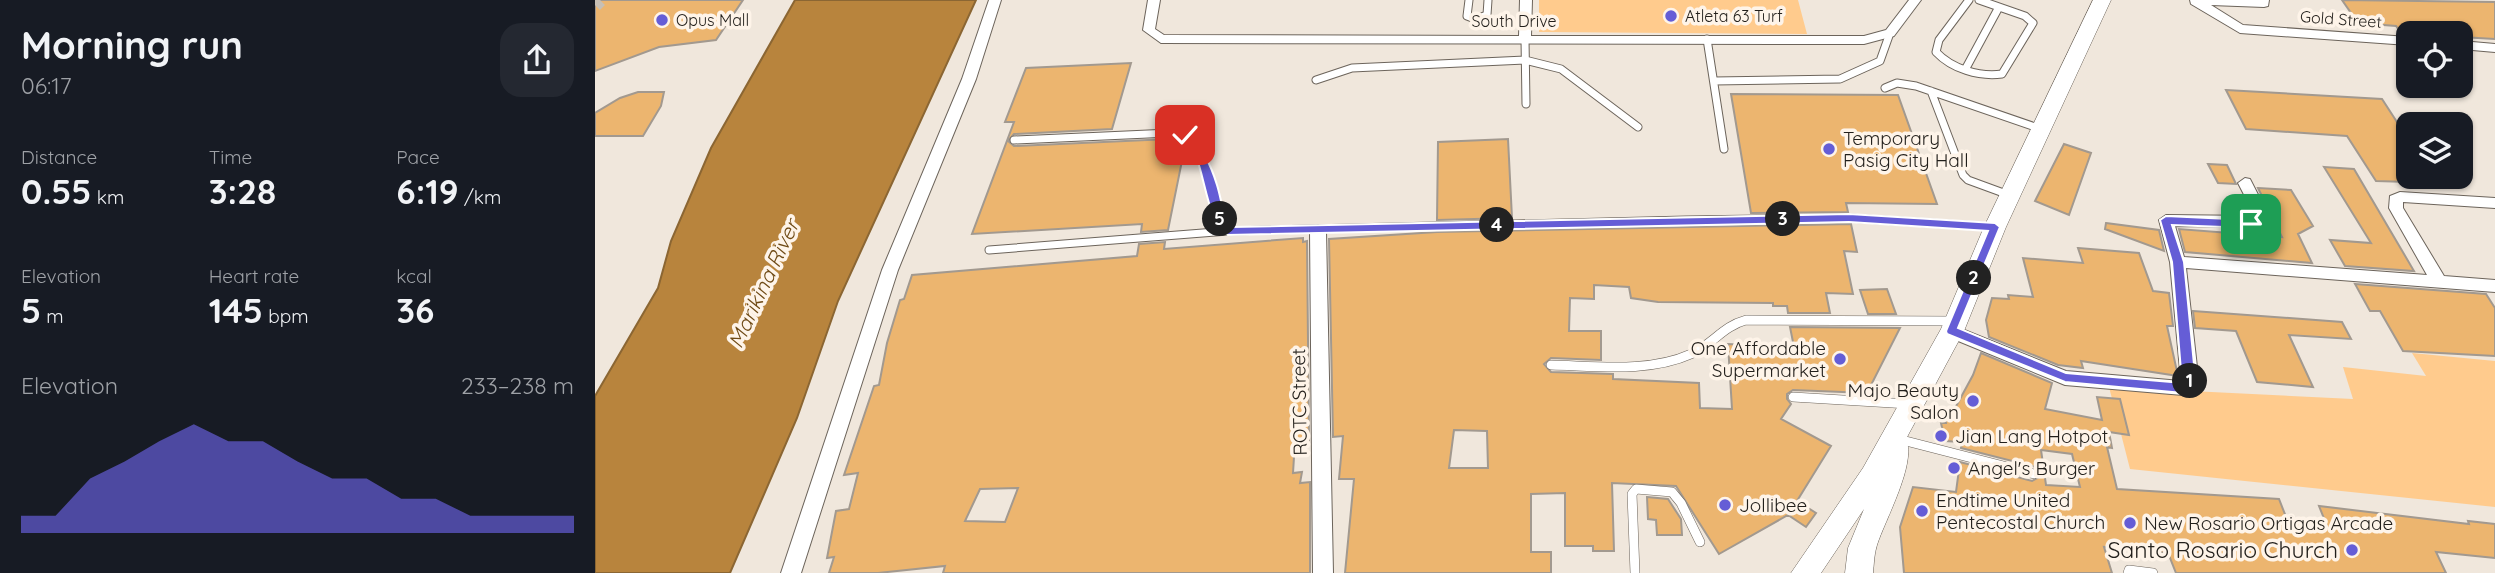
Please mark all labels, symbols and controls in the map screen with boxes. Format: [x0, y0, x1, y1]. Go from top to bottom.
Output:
place label: Atleta 63 Turf [1685, 6, 1783, 26]
street label: Gold Street [2299, 6, 2383, 32]
marker: Atleta 63 Turf [1663, 8, 1679, 24]
place label: Opus Mall [676, 10, 749, 30]
street label: South Drive [1471, 11, 1557, 31]
marker: Opus Mall [654, 12, 670, 28]
text: Morning run [21, 21, 243, 69]
map controls [2396, 21, 2473, 189]
button: locate [2396, 21, 2473, 98]
button: share [500, 23, 574, 97]
text: 06:17 [21, 71, 72, 100]
pin [1155, 105, 1215, 165]
button: layers [2396, 112, 2473, 189]
icon: check [1166, 116, 1204, 154]
place label: Temporary Pasig City Hall [1843, 126, 1969, 172]
marker: Temporary Pasig City Hall [1821, 141, 1837, 157]
text: Distance [21, 145, 97, 169]
text: Time [209, 145, 252, 169]
text: Pace [396, 145, 440, 169]
text: 0.55 [21, 169, 92, 213]
text: 3:28 [209, 169, 276, 213]
text: 6:19 [396, 169, 459, 213]
text: km [92, 185, 124, 209]
text: /km [459, 185, 501, 209]
pin [2221, 194, 2281, 254]
pin: 5 [1203, 202, 1237, 236]
pin: 3 [1765, 202, 1801, 236]
icon: arrive [2232, 205, 2270, 243]
text: 5 [1214, 206, 1225, 230]
text: 3 [1777, 206, 1788, 230]
pin: 4 [1479, 208, 1515, 243]
text: 4 [1491, 212, 1502, 236]
water label: Marikina River [722, 213, 805, 352]
pin: 2 [1957, 260, 1991, 296]
text: Elevation [21, 264, 101, 288]
text: Heart rate [209, 264, 299, 288]
text: kcal [396, 264, 432, 288]
text: 2 [1968, 265, 1979, 289]
text: 5 [21, 288, 41, 332]
text: 145 [209, 288, 263, 332]
text: 36 [396, 288, 434, 332]
text: m [41, 304, 64, 328]
text: bpm [263, 304, 309, 328]
place label: One Affordable Supermarket [1691, 336, 1826, 382]
street label: ROTC Street [1286, 348, 1312, 456]
marker: One Affordable Supermarket [1832, 351, 1848, 367]
pin: 1 [2173, 364, 2207, 398]
text: 1 [2186, 368, 2193, 392]
text: Elevation [21, 371, 118, 400]
text: 233–238 m [461, 371, 574, 400]
place label: Majo Beauty Salon [1847, 378, 1959, 424]
marker: Majo Beauty Salon [1965, 393, 1981, 409]
place label: Jian Lang Hotpot [1955, 424, 2108, 448]
marker: Jian Lang Hotpot [1933, 428, 1949, 444]
place label: Angel's Burger [1968, 456, 2096, 480]
marker: Angel's Burger [1946, 460, 1962, 476]
place label: Endtime United Pentecostal Church [1936, 488, 2105, 534]
place label: Jollibee [1739, 493, 1807, 517]
marker: Jollibee [1717, 497, 1733, 513]
marker: Endtime United Pentecostal Church [1914, 503, 1930, 519]
place label: New Rosario Ortigas Arcade [2144, 511, 2393, 535]
marker: New Rosario Ortigas Arcade [2122, 515, 2138, 531]
place label: Santo Rosario Church [2107, 535, 2338, 564]
marker: Santo Rosario Church [2344, 542, 2360, 558]

